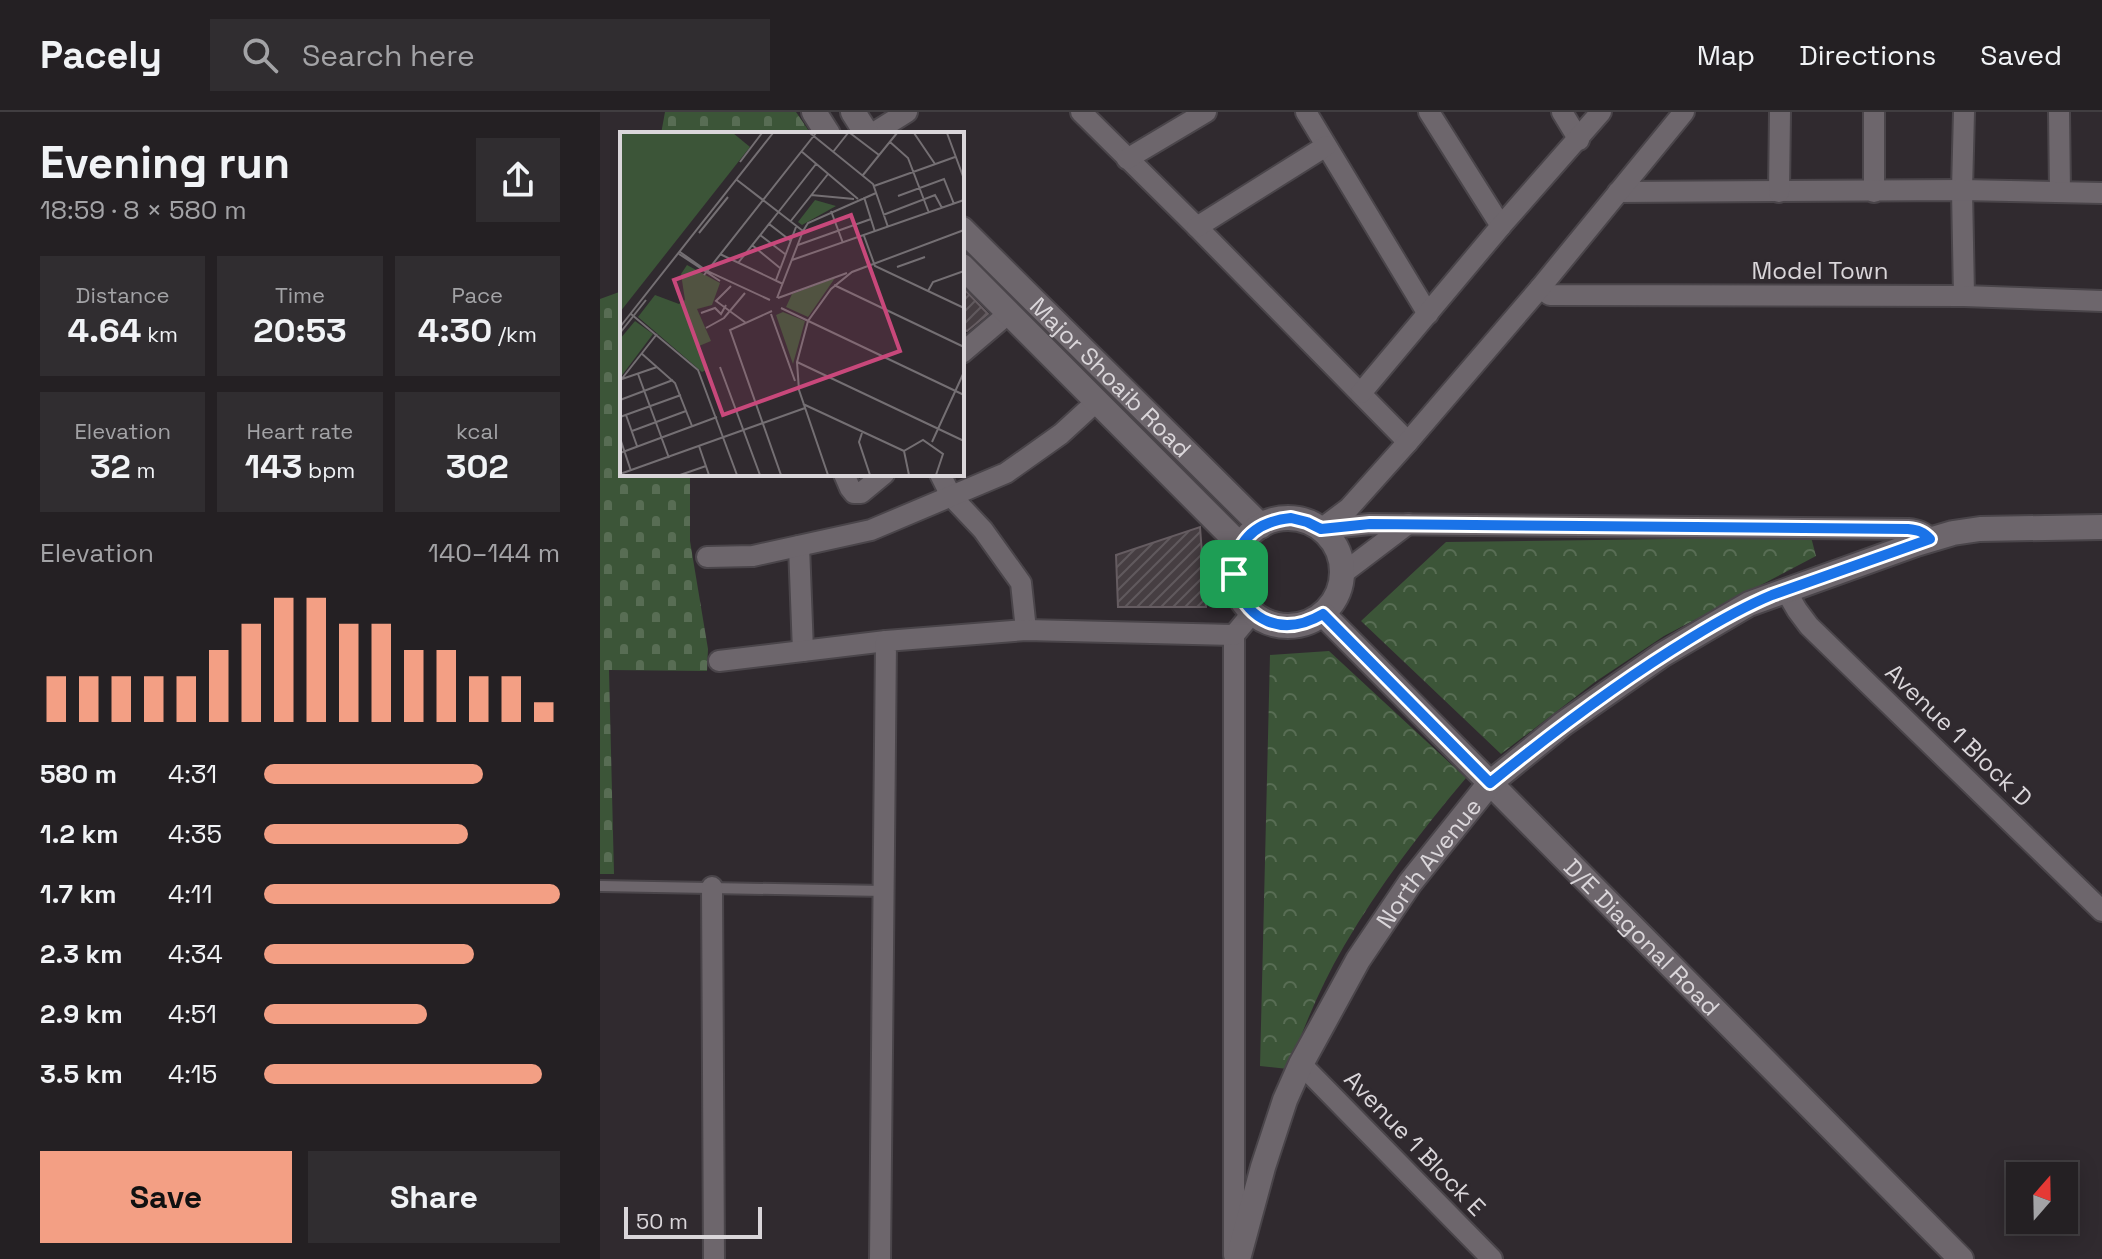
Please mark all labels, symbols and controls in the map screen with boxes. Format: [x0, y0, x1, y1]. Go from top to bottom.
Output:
search box [210, 19, 770, 91]
text: Pacely [40, 31, 162, 79]
icon: search [238, 33, 282, 77]
text: Search here [302, 36, 475, 75]
text: Map [1697, 37, 1755, 73]
text: Directions [1799, 37, 1936, 73]
text: Saved [1980, 37, 2062, 73]
inset map [620, 132, 964, 476]
text: Evening run [40, 135, 290, 191]
button: share [476, 138, 560, 222]
text: 18:59 · 8 × 580 m [40, 193, 247, 227]
street label: Model Town [1752, 255, 1888, 286]
text: Distance [76, 281, 170, 309]
text: Time [275, 281, 325, 309]
text: Pace [452, 281, 503, 309]
street label: Major Shoaib Road [1024, 290, 1198, 464]
text: 4.64 [67, 309, 141, 352]
text: 20:53 [253, 309, 347, 352]
text: 4:30 [418, 309, 492, 352]
text: km [141, 320, 178, 348]
text: /km [492, 320, 537, 348]
text: Elevation [74, 417, 171, 445]
text: Heart rate [247, 417, 353, 445]
text: kcal [456, 417, 499, 445]
text: 32 [90, 445, 131, 488]
text: 143 [245, 445, 302, 488]
text: 302 [446, 445, 509, 488]
text: m [131, 456, 155, 484]
text: bpm [302, 456, 355, 484]
text: Elevation [40, 536, 154, 570]
text: 140–144 m [428, 536, 560, 570]
pin [1200, 540, 1268, 608]
icon: arrive [1212, 552, 1256, 596]
street label: Avenue 1 Block D [1879, 657, 2039, 813]
text: 580 m [40, 757, 117, 791]
text: 4:31 [168, 757, 217, 791]
street label: North Avenue [1369, 791, 1488, 934]
text: 1.2 km [40, 817, 118, 851]
text: 4:35 [168, 817, 222, 851]
street label: D/E Diagonal Road [1558, 852, 1727, 1022]
text: 1.7 km [40, 877, 117, 911]
text: 4:11 [168, 877, 213, 911]
text: 2.3 km [40, 937, 122, 971]
text: 4:34 [168, 937, 223, 971]
text: 2.9 km [40, 997, 123, 1031]
text: 4:51 [168, 997, 217, 1031]
text: 3.5 km [40, 1057, 123, 1091]
text: 4:15 [168, 1057, 217, 1091]
street label: Avenue 1 Block E [1338, 1064, 1492, 1222]
button: Save [40, 1151, 292, 1243]
button: Share [308, 1151, 560, 1243]
north arrow [2006, 1162, 2078, 1234]
map controls [2006, 1162, 2078, 1234]
scale bar [624, 1203, 762, 1239]
text: 50 m [636, 1207, 688, 1235]

